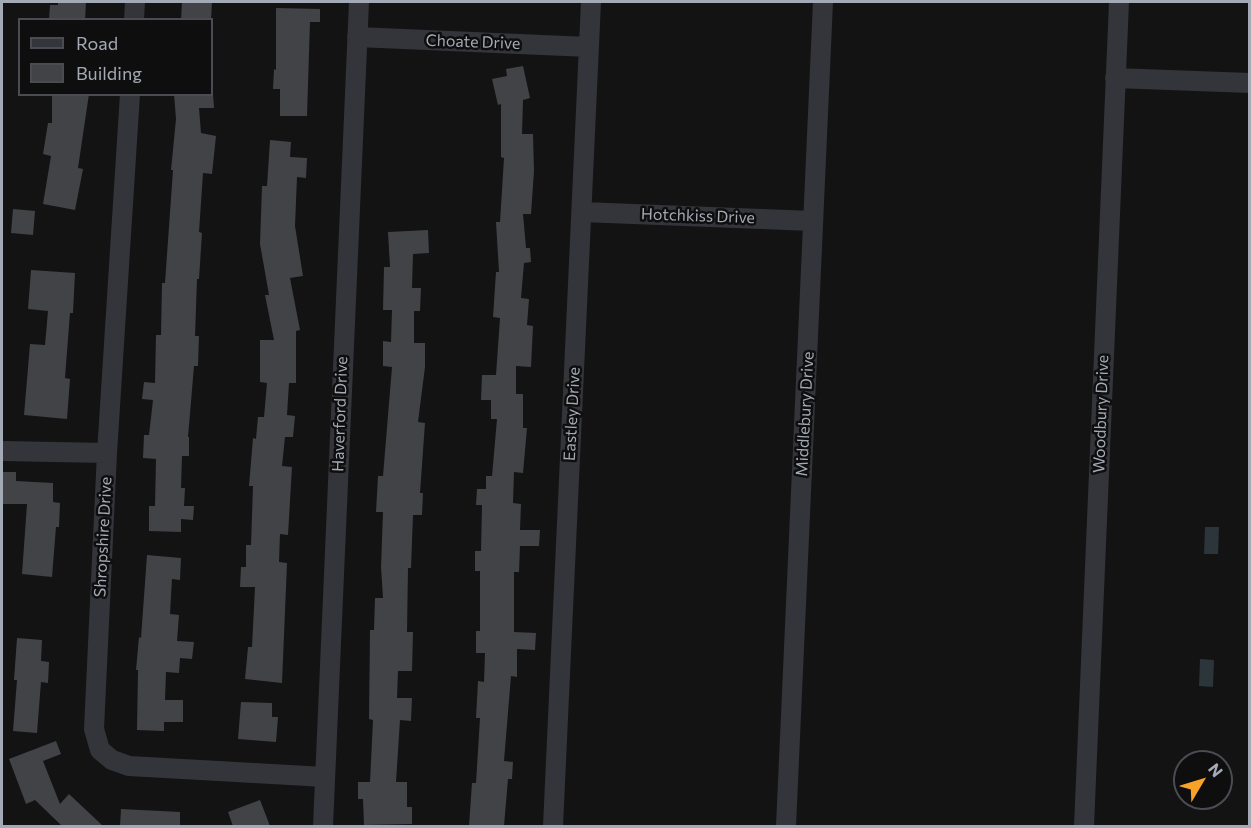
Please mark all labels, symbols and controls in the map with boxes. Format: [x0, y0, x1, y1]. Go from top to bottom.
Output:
legend [18, 18, 213, 96]
street label: Choate Drive [425, 31, 521, 53]
text: Road [76, 32, 118, 54]
text: Building [76, 62, 142, 84]
street label: Hotchkiss Drive [641, 204, 755, 228]
street label: Middlebury Drive [792, 351, 818, 477]
street label: Woodbury Drive [1089, 355, 1113, 473]
street label: Haverford Drive [328, 356, 352, 472]
street label: Eastley Drive [560, 367, 584, 461]
street label: Shropshire Drive [90, 476, 116, 598]
north arrow [1173, 750, 1233, 810]
text: N [1205, 759, 1227, 780]

